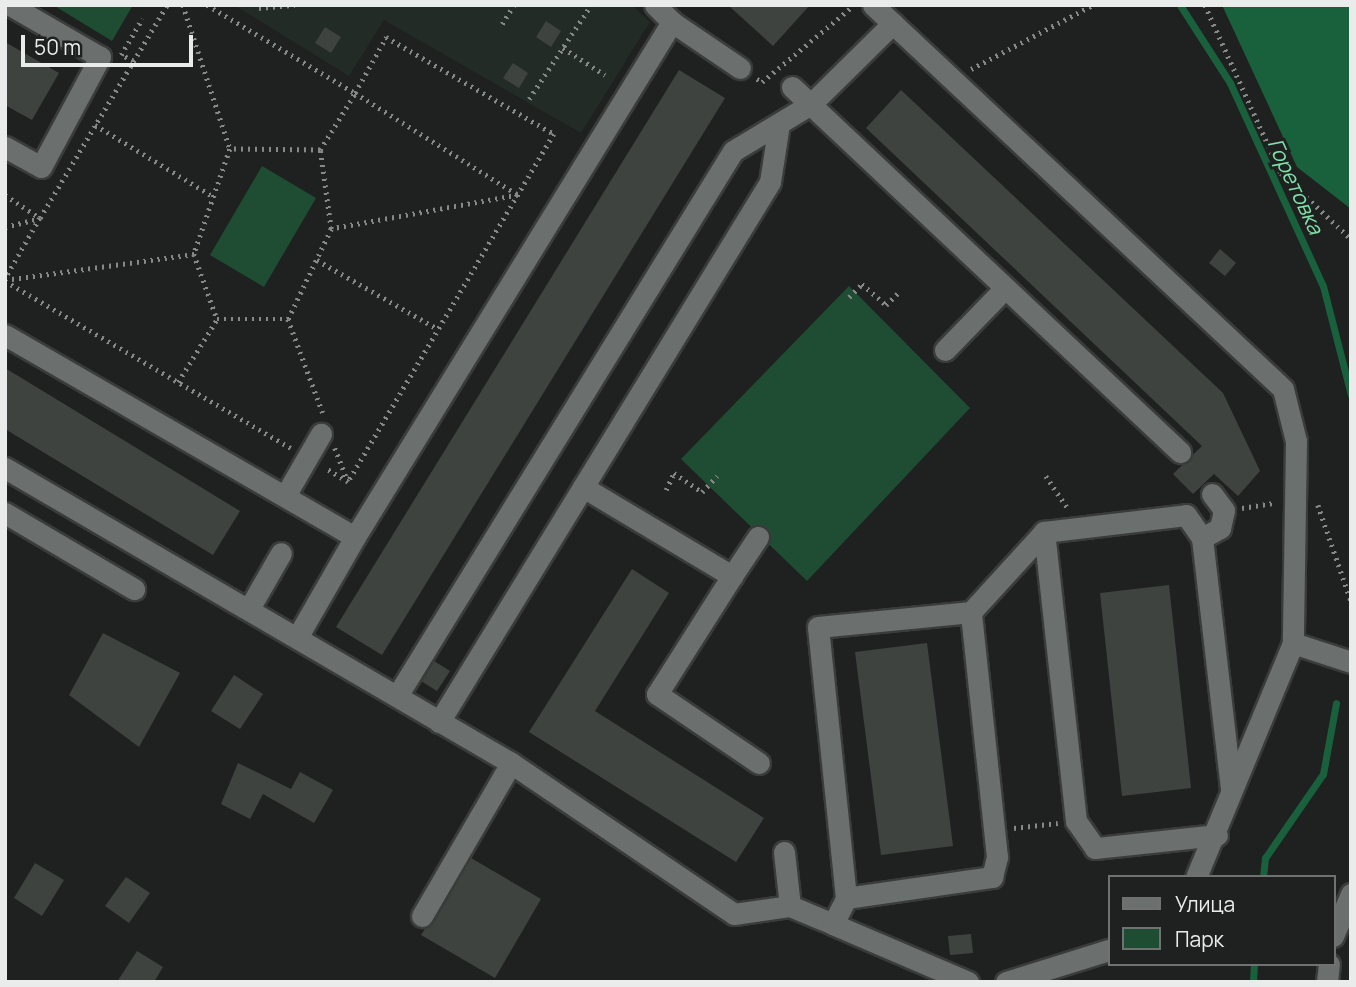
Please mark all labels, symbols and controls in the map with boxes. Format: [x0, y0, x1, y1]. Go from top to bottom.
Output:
scale bar [24, 21, 196, 65]
text: 50 m [34, 33, 81, 61]
water label: Горетовка [1263, 134, 1329, 238]
legend [1108, 875, 1335, 966]
text: Улица [1175, 890, 1235, 918]
text: Парк [1175, 925, 1224, 953]

